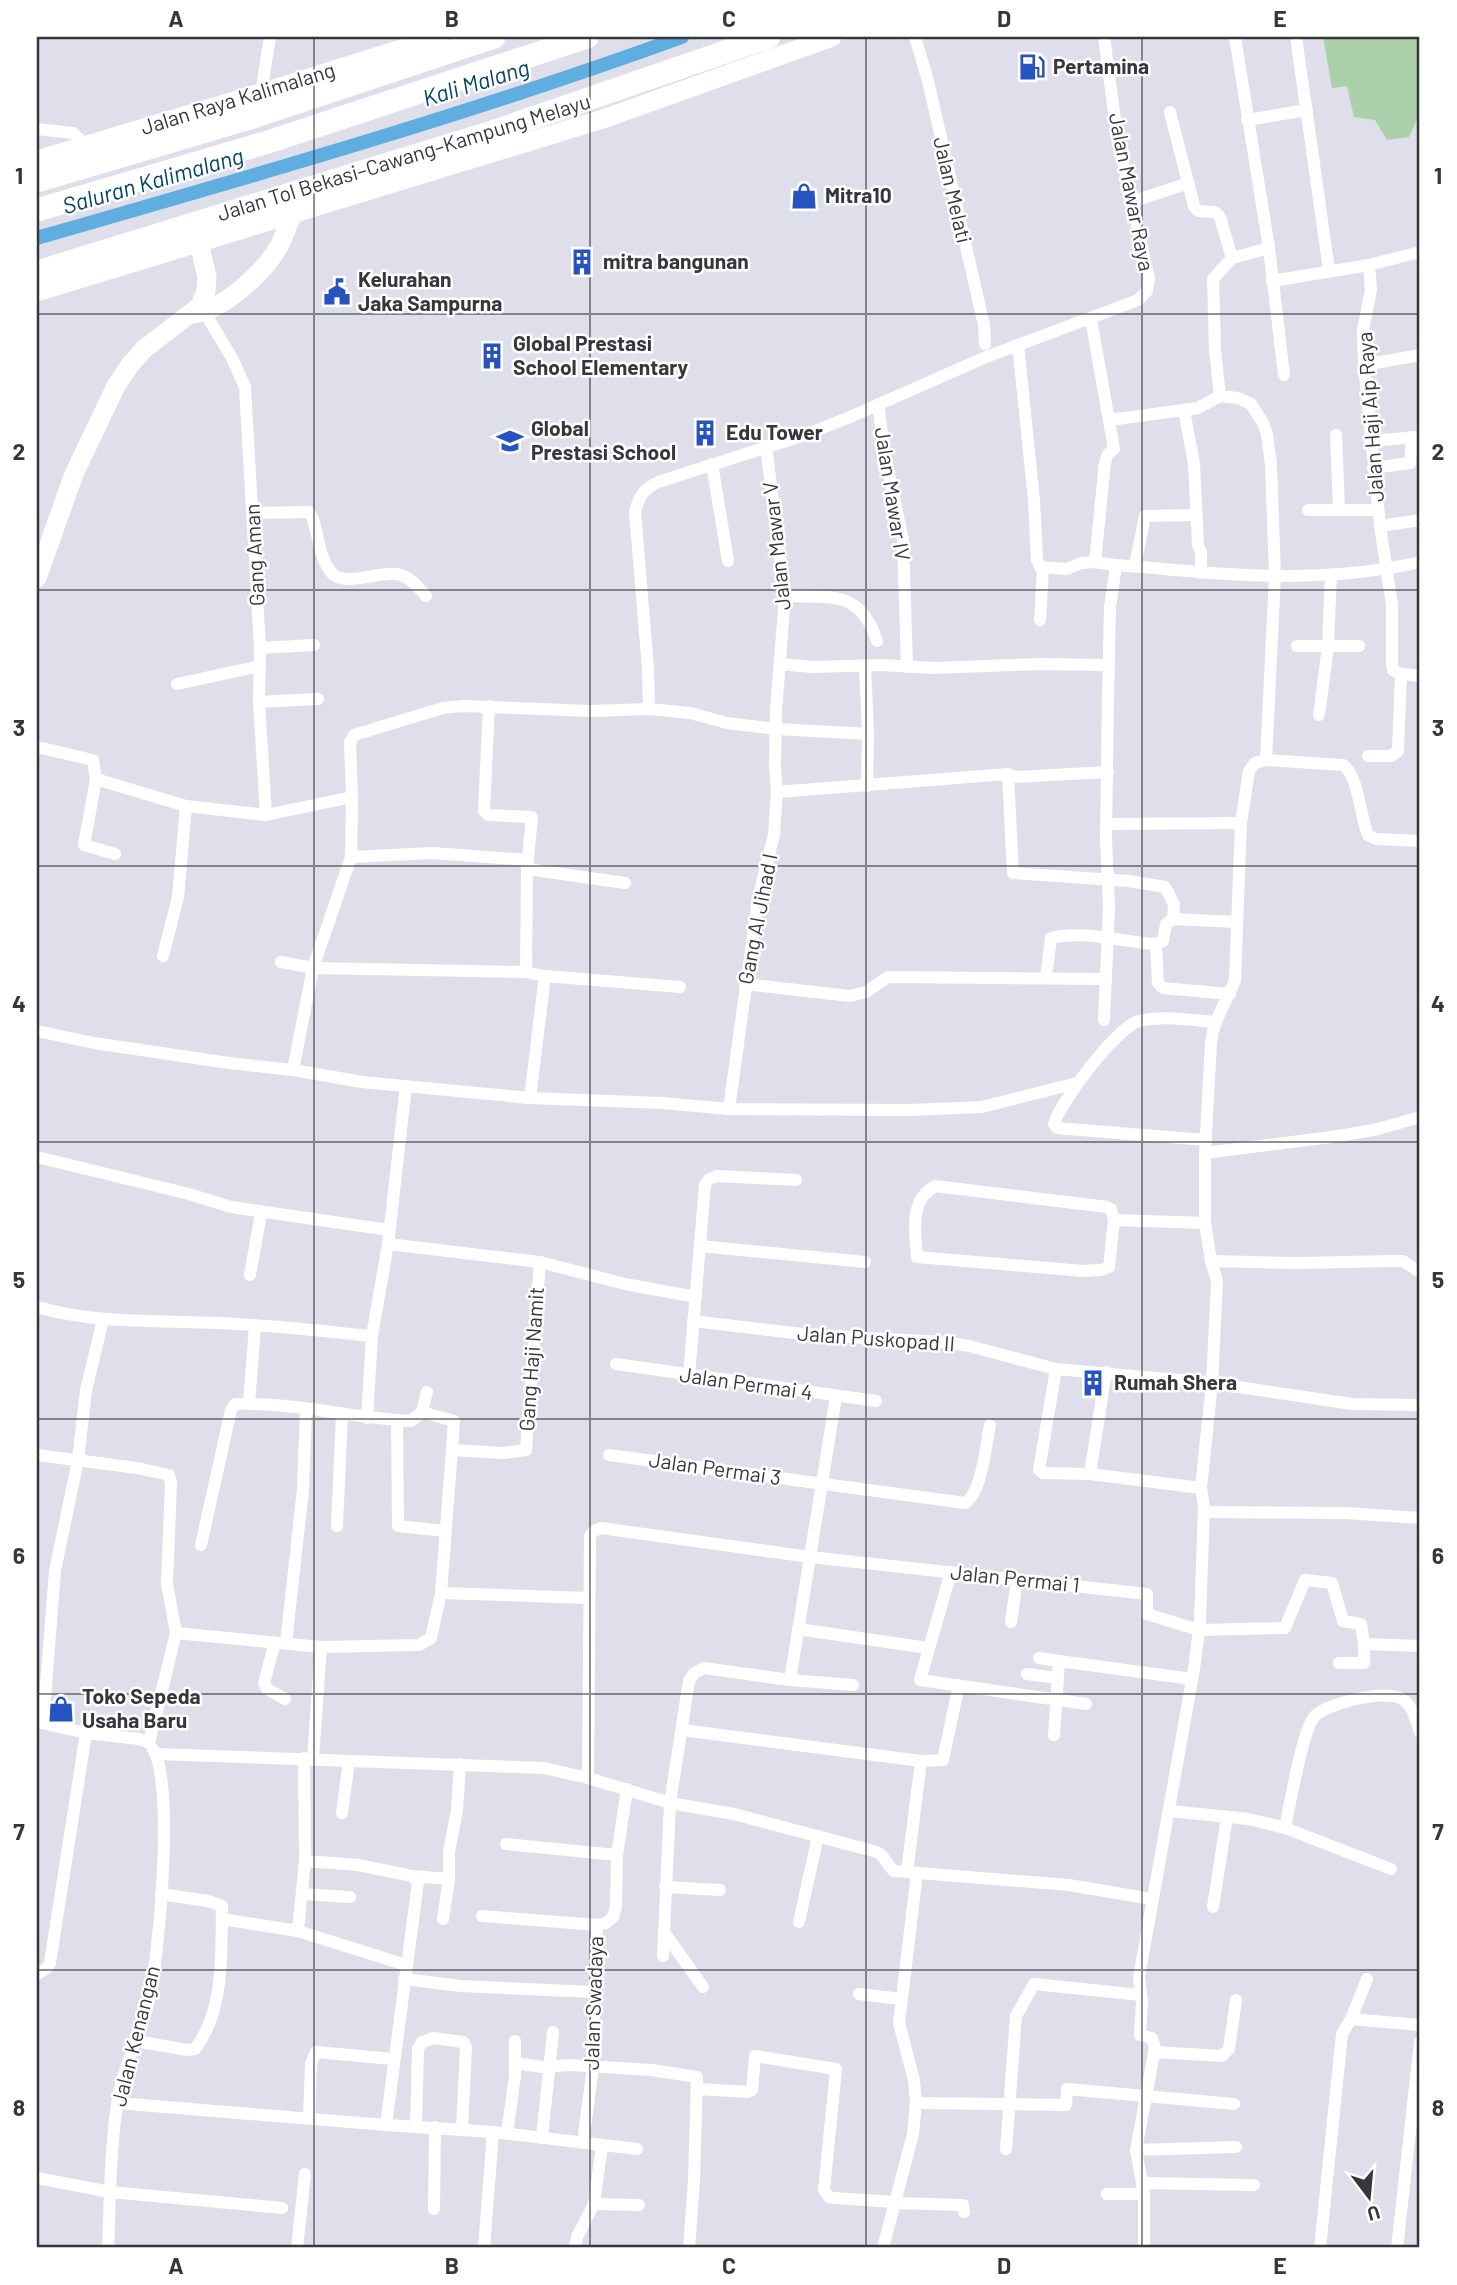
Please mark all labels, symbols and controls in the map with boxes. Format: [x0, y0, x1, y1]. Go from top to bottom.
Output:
text: A [168, 4, 184, 32]
text: B [445, 4, 459, 32]
text: C [722, 4, 736, 32]
text: D [997, 4, 1011, 32]
text: E [1273, 4, 1287, 32]
fuel station icon: Pertamina [1017, 52, 1047, 82]
water label: Kali Malang [419, 53, 533, 112]
place label: Pertamina [1053, 53, 1149, 78]
street label: Jalan Raya Kalimalang [137, 56, 338, 139]
street label: Jalan Tol Bekasi–Cawang–Kampung Melayu [214, 88, 593, 225]
street label: Jalan Mawar Raya [1105, 110, 1160, 273]
street label: Jalan Melati [929, 134, 978, 245]
water label: Saluran Kalimalang [59, 141, 247, 219]
text: 1 [15, 161, 23, 189]
text: 1 [1434, 161, 1442, 189]
shop icon: Mitra10 [789, 181, 819, 211]
place label: Mitra10 [825, 182, 892, 207]
building icon: mitra bangunan [567, 247, 597, 277]
place label: mitra bangunan [603, 248, 749, 273]
place label: Kelurahan Jaka Sampurna [358, 266, 502, 315]
public building icon: Kelurahan Jaka Sampurna [322, 277, 352, 307]
place label: Global Prestasi School Elementary [513, 330, 689, 379]
street label: Jalan Haji Aip Raya [1351, 331, 1388, 503]
building icon: Global Prestasi School Elementary [477, 341, 507, 371]
place label: Global Prestasi School [531, 415, 676, 464]
building icon: Edu Tower [690, 418, 720, 448]
place label: Edu Tower [726, 419, 823, 444]
street label: Jalan Mawar IV [871, 425, 916, 562]
school or university icon: Global Prestasi School [495, 426, 525, 456]
text: 2 [13, 437, 25, 465]
text: 2 [1432, 437, 1444, 465]
street label: Jalan Mawar V [756, 481, 795, 612]
street label: Gang Aman [238, 503, 269, 607]
text: 3 [13, 713, 25, 741]
text: 3 [1432, 713, 1444, 741]
street label: Gang Al Jihad I [732, 851, 781, 986]
text: 4 [12, 989, 26, 1017]
text: 4 [1431, 989, 1445, 1017]
text: 5 [13, 1265, 25, 1293]
text: 5 [1432, 1265, 1444, 1293]
street label: Gang Haji Namit [513, 1286, 548, 1432]
street label: Jalan Puskopad II [796, 1320, 956, 1355]
street label: Jalan Permai 4 [678, 1361, 814, 1404]
building icon: Rumah Shera [1078, 1368, 1108, 1398]
place label: Rumah Shera [1114, 1369, 1237, 1394]
street label: Jalan Permai 3 [647, 1446, 783, 1489]
text: 6 [13, 1541, 25, 1569]
text: 6 [1432, 1541, 1444, 1569]
street label: Jalan Permai 1 [949, 1558, 1081, 1597]
place label: Toko Sepeda Usaha Baru [82, 1683, 201, 1732]
shop icon: Toko Sepeda Usaha Baru [46, 1694, 76, 1724]
text: 7 [13, 1817, 25, 1845]
text: 7 [1432, 1817, 1444, 1845]
street label: Jalan Swadaya [578, 1936, 607, 2070]
street label: Jalan Kenangan [105, 1963, 164, 2109]
text: 8 [13, 2093, 25, 2121]
text: 8 [1432, 2093, 1444, 2121]
north arrow [1334, 2162, 1404, 2232]
text: U [1365, 2201, 1383, 2227]
text: A [168, 2251, 184, 2279]
text: B [445, 2251, 459, 2279]
text: C [722, 2251, 736, 2279]
text: D [997, 2251, 1011, 2279]
text: E [1273, 2251, 1287, 2279]

